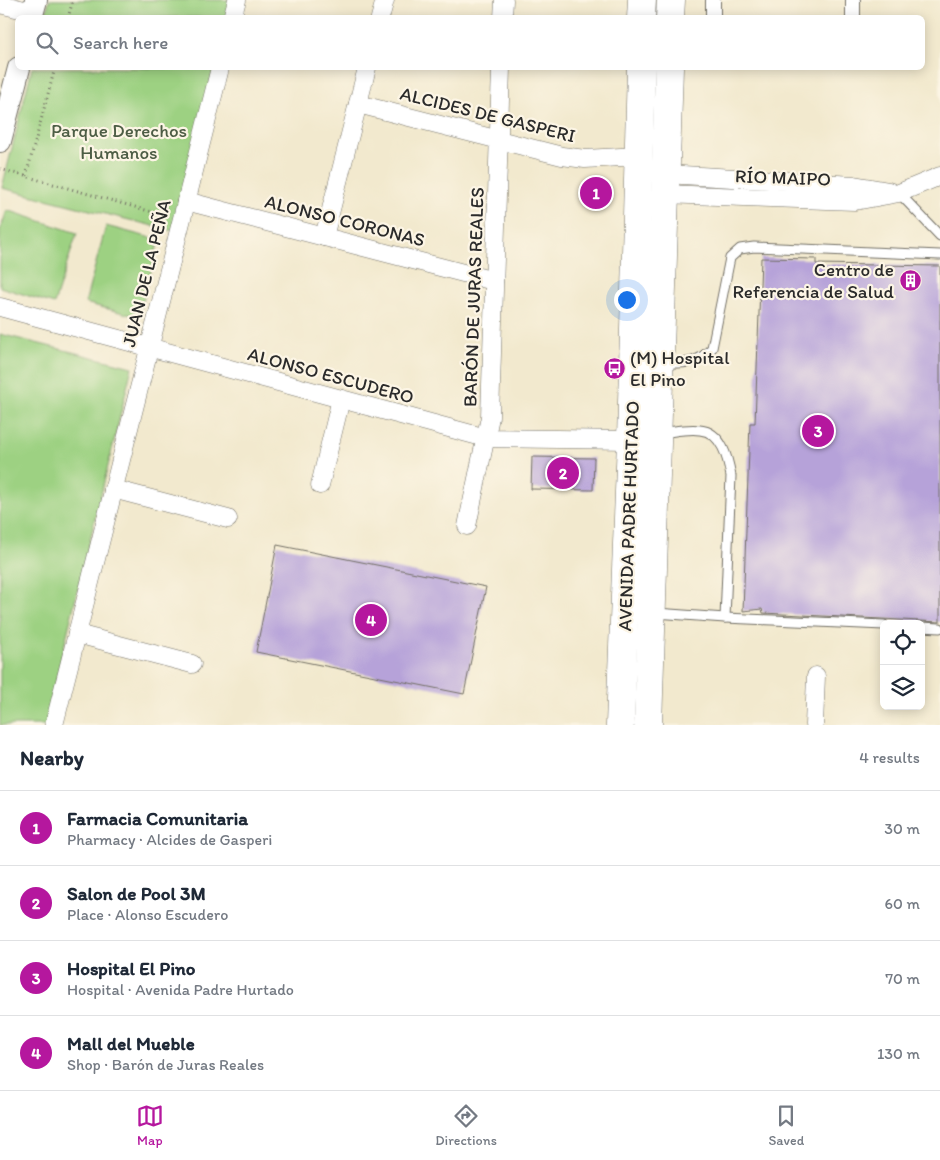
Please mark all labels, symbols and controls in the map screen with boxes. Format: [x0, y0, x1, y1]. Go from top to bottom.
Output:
search box [15, 15, 925, 70]
icon: search [33, 29, 61, 57]
text: Search here [73, 31, 168, 54]
street label: ALCIDES DE GASPERI [398, 82, 578, 147]
park label: Parque Derechos Humanos [51, 119, 187, 164]
street label: RÍO MAIPO [735, 164, 831, 191]
pin: 1 [580, 174, 612, 212]
street label: BARÓN DE JURAS REALES [458, 187, 489, 407]
street label: ALONSO CORONAS [262, 189, 427, 251]
street label: JUAN DE LA PEÑA [117, 197, 176, 349]
place label: Centro de Referencia de Salud [732, 258, 895, 303]
building icon: Centro de Referencia de Salud [898, 268, 922, 292]
your location [614, 287, 640, 313]
street label: ALONSO ESCUDERO [245, 342, 417, 409]
place label: (M) Hospital El Pino [630, 346, 730, 391]
bus stop icon: (M) Hospital El Pino [602, 356, 626, 380]
street label: AVENIDA PADRE HURTADO [613, 400, 644, 632]
pin: 3 [802, 412, 834, 450]
pin: 2 [547, 454, 579, 492]
pin: 4 [355, 601, 387, 639]
map controls [880, 620, 925, 710]
button: locate [880, 620, 925, 665]
button: layers [880, 665, 925, 710]
text: Nearby [20, 745, 84, 770]
text: 4 results [859, 748, 920, 767]
text: Farmacia Comunitaria [67, 807, 248, 830]
text: 1 [32, 819, 40, 838]
text: 30 m [884, 819, 920, 838]
text: Pharmacy · Alcides de Gasperi [67, 830, 272, 849]
text: Salon de Pool 3M [67, 882, 206, 905]
text: 2 [32, 894, 40, 913]
text: 60 m [885, 894, 920, 913]
text: Place · Alonso Escudero [67, 905, 228, 924]
text: Hospital El Pino [67, 957, 196, 980]
text: 3 [32, 969, 40, 988]
text: 70 m [885, 969, 920, 988]
text: Hospital · Avenida Padre Hurtado [67, 980, 294, 999]
text: Mall del Mueble [67, 1032, 195, 1055]
text: 4 [31, 1044, 41, 1063]
text: 130 m [877, 1044, 920, 1063]
text: Shop · Barón de Juras Reales [67, 1055, 264, 1074]
tab: Map [136, 1102, 164, 1149]
tab: Directions [435, 1102, 497, 1149]
tab: Saved [768, 1102, 804, 1149]

